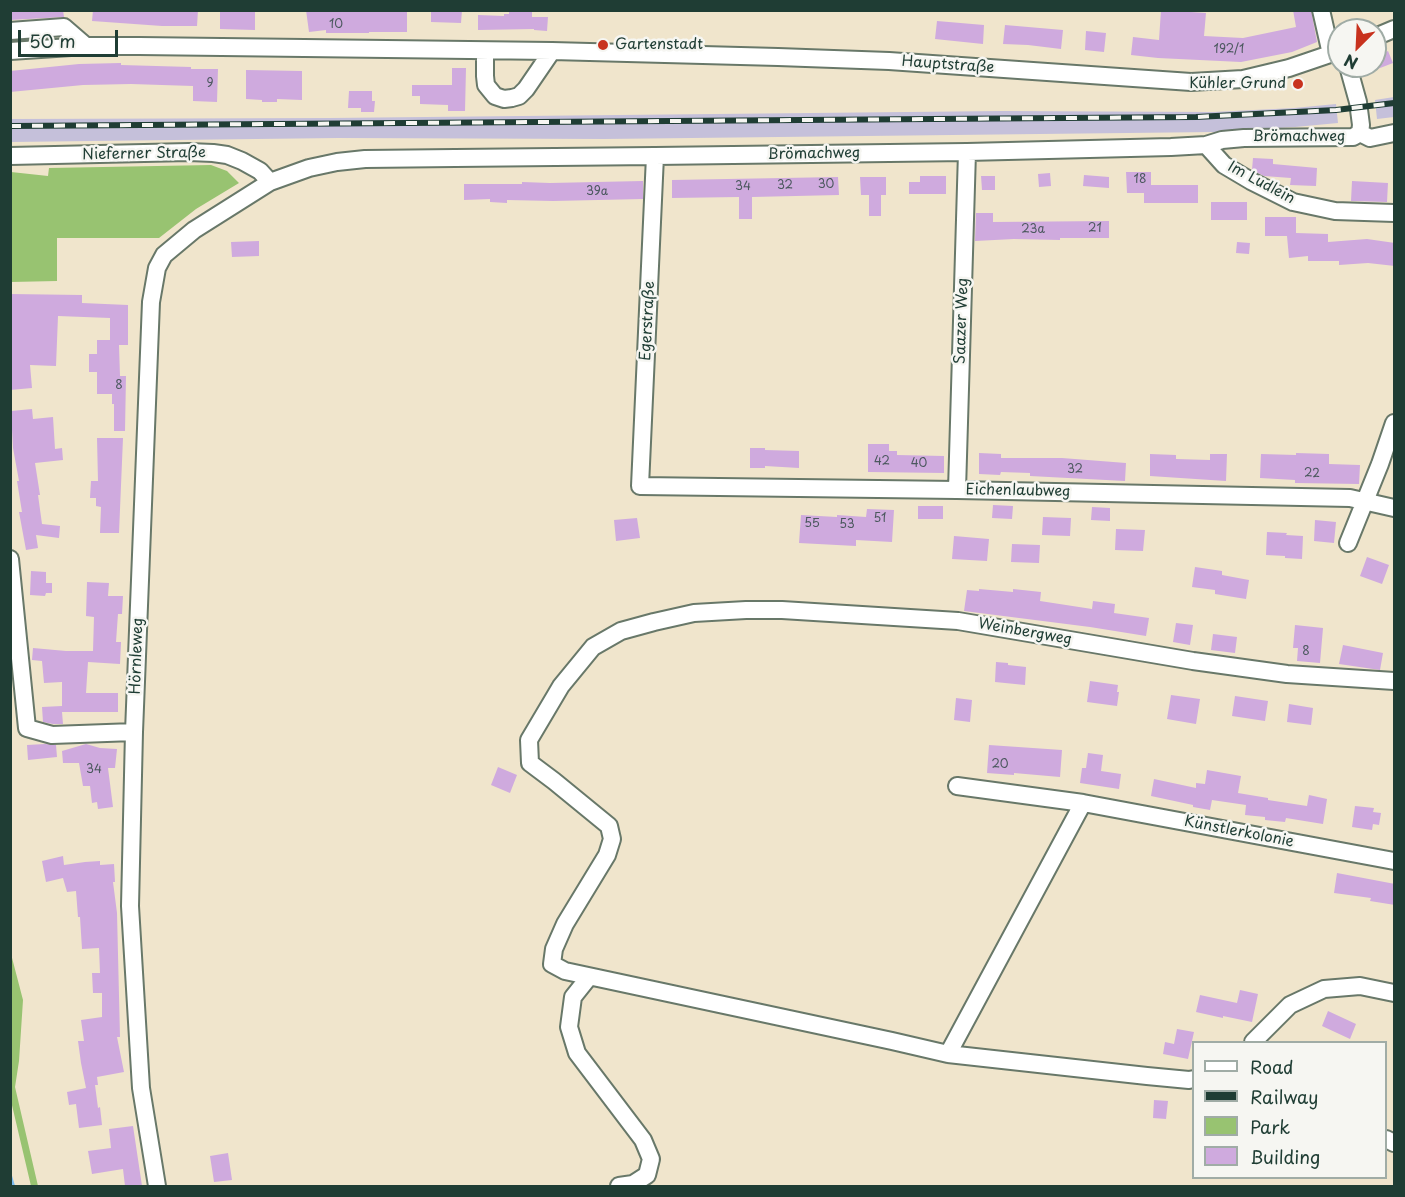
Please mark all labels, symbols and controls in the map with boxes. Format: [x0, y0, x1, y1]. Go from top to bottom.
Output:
scale bar [21, 18, 122, 56]
house number: 10 [329, 18, 343, 32]
north arrow [1327, 18, 1387, 78]
text: 50 m [29, 27, 76, 54]
place label: Gartenstadt [615, 36, 703, 54]
marker: Gartenstadt [596, 38, 610, 52]
house number: 192/1 [1214, 43, 1244, 57]
text: N [1340, 49, 1361, 76]
street label: Hauptstraße [901, 53, 995, 77]
place label: Kühler Grund [1189, 75, 1286, 93]
house number: 9 [206, 77, 214, 91]
marker: Kühler Grund [1291, 77, 1305, 91]
street label: Brömachweg [1253, 128, 1345, 146]
street label: Nieferner Straße [82, 144, 206, 164]
street label: Brömachweg [767, 144, 861, 164]
street label: Im Ludlein [1224, 158, 1298, 208]
house number: 18 [1134, 173, 1146, 187]
house number: 30 [818, 178, 834, 192]
house number: 32 [777, 179, 793, 193]
house number: 34 [735, 180, 751, 194]
house number: 39a [586, 185, 608, 199]
house number: 21 [1088, 222, 1102, 236]
house number: 23a [1021, 223, 1045, 237]
street label: Saazer Weg [951, 278, 973, 364]
street label: Egerstraße [637, 281, 659, 361]
house number: 8 [115, 379, 123, 393]
house number: 42 [874, 455, 890, 469]
house number: 40 [911, 457, 927, 471]
house number: 32 [1067, 463, 1083, 477]
house number: 22 [1304, 467, 1320, 481]
street label: Eichenlaubweg [965, 481, 1071, 501]
house number: 51 [874, 512, 886, 526]
house number: 55 [804, 517, 820, 531]
house number: 53 [839, 518, 855, 532]
street label: Weinbergweg [977, 615, 1073, 649]
street label: Hörnleweg [127, 617, 147, 695]
house number: 8 [1302, 645, 1310, 659]
house number: 20 [991, 758, 1009, 772]
house number: 34 [86, 763, 102, 777]
street label: Künstlerkolonie [1183, 813, 1295, 851]
legend [1192, 1041, 1387, 1179]
text: Road [1250, 1053, 1294, 1080]
text: Railway [1250, 1083, 1318, 1110]
text: Park [1250, 1113, 1290, 1140]
text: Building [1250, 1143, 1320, 1170]

